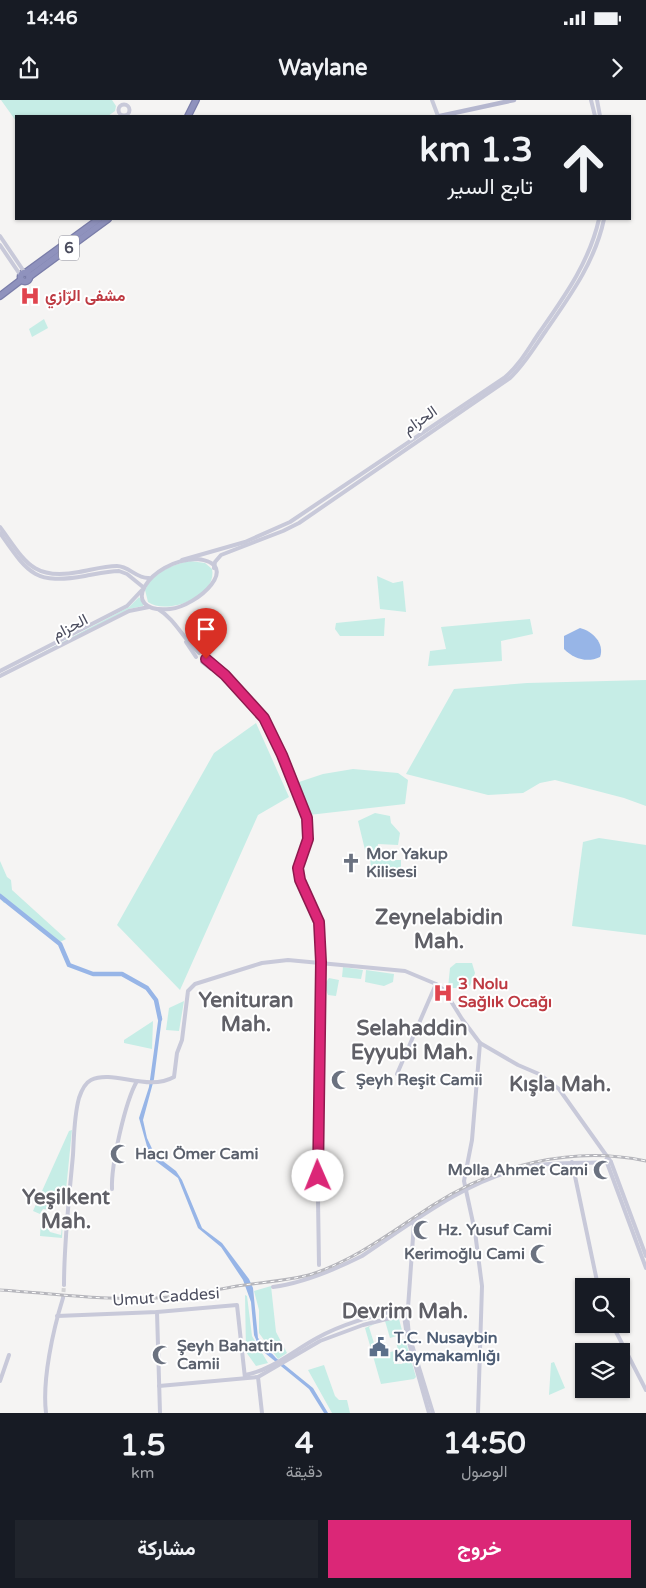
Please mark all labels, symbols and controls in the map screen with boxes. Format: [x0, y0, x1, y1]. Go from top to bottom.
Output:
text: 14:46 [25, 7, 78, 29]
icon: share [15, 54, 43, 82]
icon: forward [603, 54, 631, 82]
text: Waylane [278, 55, 368, 81]
text: 1.3 km [420, 129, 533, 171]
icon: ahead [551, 135, 616, 200]
text: تابع السير [447, 174, 533, 200]
road number: 6 [59, 236, 79, 260]
hospital icon: مشفى الرّازي [19, 285, 41, 307]
place label: مشفى الرّازي [45, 286, 126, 309]
street label: الحزام [399, 401, 441, 439]
pin [185, 608, 227, 659]
street label: الحزام [49, 610, 91, 644]
icon: arrive [192, 615, 220, 643]
place label: Mor Yakup Kilisesi [366, 844, 448, 882]
church icon: Mor Yakup Kilisesi [340, 852, 362, 874]
district label: Zeynelabidin Mah. [375, 905, 503, 954]
place label: 3 Nolu Sağlık Ocağı [458, 974, 552, 1012]
hospital icon: 3 Nolu Sağlık Ocağı [432, 982, 454, 1004]
district label: Yenituran Mah. [198, 988, 294, 1037]
district label: Selahaddin Eyyubi Mah. [351, 1016, 473, 1065]
mosque icon: Şeyh Reşit Camii [330, 1069, 352, 1091]
place label: Şeyh Reşit Camii [356, 1070, 482, 1090]
district label: Kışla Mah. [509, 1072, 611, 1097]
mosque icon: Hacı Ömer Cami [109, 1143, 131, 1165]
place label: Hacı Ömer Cami [135, 1144, 258, 1164]
position arrow [291, 1149, 343, 1201]
mosque icon: Molla Ahmet Cami [592, 1159, 614, 1181]
place label: Molla Ahmet Cami [448, 1160, 588, 1180]
district label: Yeşilkent Mah. [22, 1185, 110, 1234]
mosque icon: Hz. Yusuf Cami [412, 1219, 434, 1241]
place label: Hz. Yusuf Cami [438, 1220, 552, 1240]
mosque icon: Kerimoğlu Cami [529, 1243, 551, 1265]
place label: Kerimoğlu Cami [404, 1244, 525, 1264]
map controls [575, 1278, 630, 1398]
button: search [575, 1278, 630, 1333]
street label: Umut Caddesi [112, 1283, 220, 1311]
district label: Devrim Mah. [342, 1299, 468, 1324]
place label: T.C. Nusaybin Kaymakamlığı [393, 1328, 500, 1366]
place label: Şeyh Bahattin Camii [177, 1336, 283, 1374]
public building icon: T.C. Nusaybin Kaymakamlığı [368, 1336, 390, 1358]
button: layers [575, 1343, 630, 1398]
mosque icon: Şeyh Bahattin Camii [151, 1344, 173, 1366]
text: 4 [295, 1425, 314, 1462]
text: 14:50 [443, 1425, 526, 1462]
text: 1.5 [120, 1427, 166, 1464]
text: دقيقة [286, 1462, 323, 1482]
text: الوصول [461, 1462, 507, 1482]
text: km [131, 1463, 155, 1483]
button: مشاركة [15, 1520, 318, 1578]
button: خروج [328, 1520, 631, 1578]

